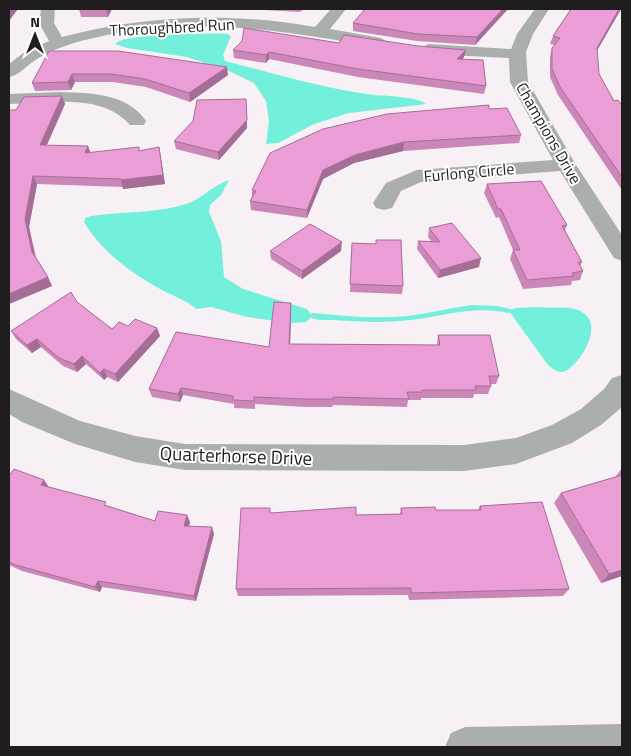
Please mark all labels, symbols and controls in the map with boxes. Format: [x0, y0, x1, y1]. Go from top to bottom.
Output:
north arrow [10, 10, 60, 60]
text: N [30, 11, 40, 32]
street label: Thoroughbred Run [109, 12, 235, 42]
street label: Champions Drive [510, 78, 588, 188]
street label: Furlong Circle [423, 156, 515, 188]
street label: Quarterhorse Drive [159, 438, 313, 472]

